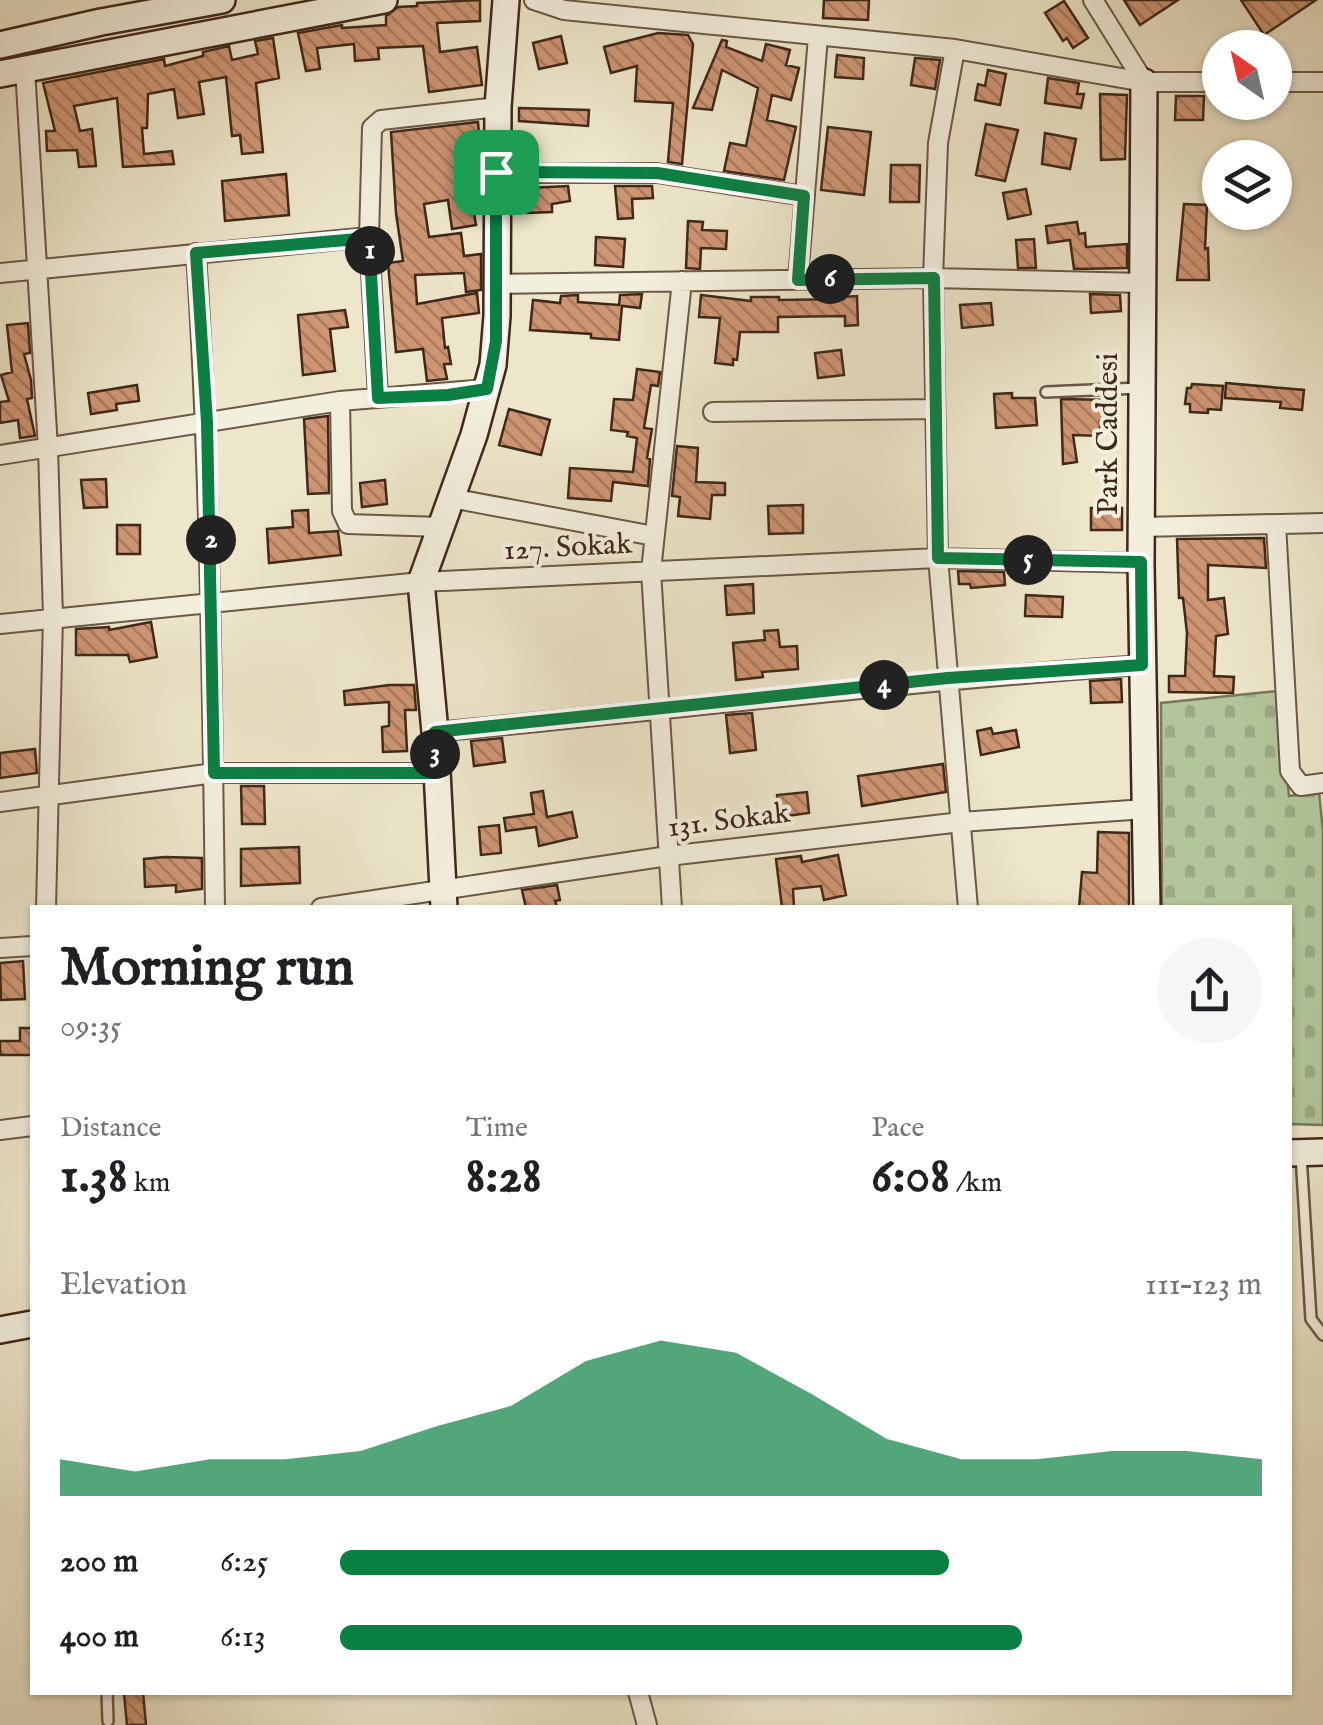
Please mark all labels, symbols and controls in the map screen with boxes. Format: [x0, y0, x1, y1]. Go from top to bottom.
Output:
north arrow [1202, 30, 1292, 120]
map controls [1202, 30, 1292, 230]
pin [454, 130, 539, 215]
button: layers [1202, 140, 1292, 230]
icon: arrive [469, 145, 524, 200]
pin: 1 [345, 226, 395, 276]
text: 1 [365, 233, 375, 268]
pin: 6 [805, 254, 855, 304]
text: 6 [824, 261, 836, 296]
street label: Park Caddesi [1090, 353, 1128, 515]
pin: 2 [186, 515, 236, 565]
text: 2 [204, 522, 218, 557]
street label: 127. Sokak [503, 526, 634, 570]
pin: 5 [1003, 535, 1053, 585]
text: 5 [1023, 542, 1033, 577]
pin: 4 [859, 660, 909, 710]
text: 4 [877, 667, 891, 702]
pin: 3 [410, 729, 460, 779]
text: 3 [430, 736, 440, 771]
street label: 131. Sokak [666, 795, 793, 847]
text: Morning run [60, 934, 354, 1004]
button: share [1157, 938, 1262, 1043]
text: 09:35 [60, 1007, 122, 1048]
text: Distance [60, 1111, 161, 1146]
text: Time [466, 1111, 528, 1146]
text: Pace [871, 1111, 924, 1146]
text: 1.38 [60, 1146, 128, 1209]
text: 8:28 [466, 1146, 542, 1209]
text: 6:08 [871, 1146, 950, 1209]
text: km [128, 1166, 170, 1201]
text: /km [950, 1166, 1002, 1201]
text: Elevation [60, 1265, 187, 1306]
text: 111–123 m [1145, 1265, 1262, 1306]
text: 200 m [60, 1542, 138, 1583]
text: 6:25 [220, 1542, 268, 1583]
text: 400 m [60, 1617, 139, 1658]
text: 6:13 [220, 1617, 266, 1658]

